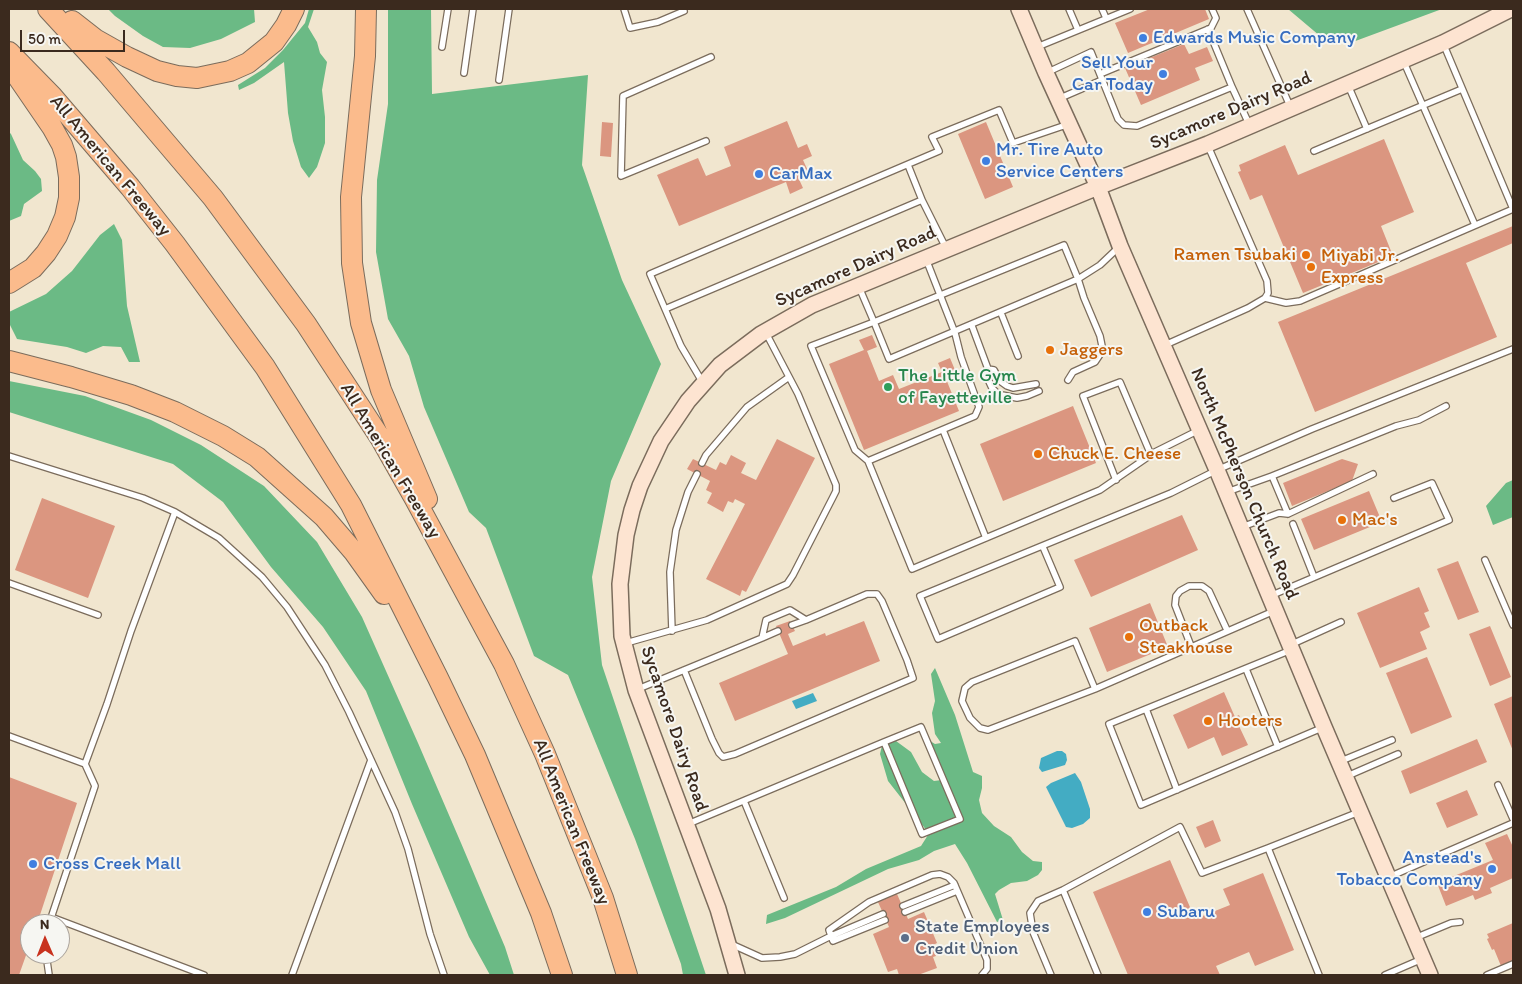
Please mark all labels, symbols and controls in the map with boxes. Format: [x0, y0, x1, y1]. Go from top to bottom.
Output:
scale bar [22, 20, 128, 52]
place label: Edwards Music Company [1153, 27, 1356, 49]
text: 50 m [28, 30, 61, 48]
marker: Edwards Music Company [1137, 32, 1149, 44]
place label: Sell Your Car Today [1072, 52, 1153, 96]
street label: Sycamore Dairy Road [1147, 67, 1315, 155]
marker: Sell Your Car Today [1157, 68, 1169, 80]
street label: All American Freeway [44, 91, 176, 241]
place label: Mr. Tire Auto Service Centers [996, 139, 1123, 183]
marker: Mr. Tire Auto Service Centers [980, 155, 992, 167]
place label: CarMax [769, 163, 832, 185]
marker: CarMax [753, 168, 765, 180]
street label: Sycamore Dairy Road [772, 221, 940, 313]
place label: Ramen Tsubaki [1174, 244, 1296, 266]
place label: Miyabi Jr. Express [1321, 245, 1399, 289]
marker: Ramen Tsubaki [1300, 249, 1312, 261]
marker: Miyabi Jr. Express [1305, 261, 1317, 273]
place label: Jaggers [1060, 339, 1123, 361]
marker: Jaggers [1044, 344, 1056, 356]
place label: The Little Gym of Fayetteville [898, 365, 1016, 409]
street label: North McPherson Church Road [1185, 365, 1303, 603]
street label: All American Freeway [335, 379, 445, 543]
marker: The Little Gym of Fayetteville [882, 381, 894, 393]
place label: Chuck E. Cheese [1048, 443, 1181, 465]
marker: Chuck E. Cheese [1032, 448, 1044, 460]
place label: Mac's [1352, 509, 1398, 531]
marker: Mac's [1336, 514, 1348, 526]
place label: Outback Steakhouse [1139, 615, 1233, 659]
marker: Outback Steakhouse [1123, 631, 1135, 643]
street label: Sycamore Dairy Road [635, 643, 713, 815]
place label: Hooters [1218, 710, 1283, 732]
marker: Hooters [1202, 715, 1214, 727]
street label: All American Freeway [527, 736, 615, 908]
place label: Anstead's Tobacco Company [1336, 847, 1482, 891]
place label: Cross Creek Mall [43, 853, 181, 875]
marker: Cross Creek Mall [27, 858, 39, 870]
marker: Anstead's Tobacco Company [1486, 863, 1498, 875]
place label: Subaru [1157, 901, 1215, 923]
marker: Subaru [1141, 906, 1153, 918]
north arrow [20, 914, 70, 964]
text: N [40, 916, 50, 933]
place label: State Employees Credit Union [915, 916, 1050, 960]
marker: State Employees Credit Union [899, 932, 911, 944]

